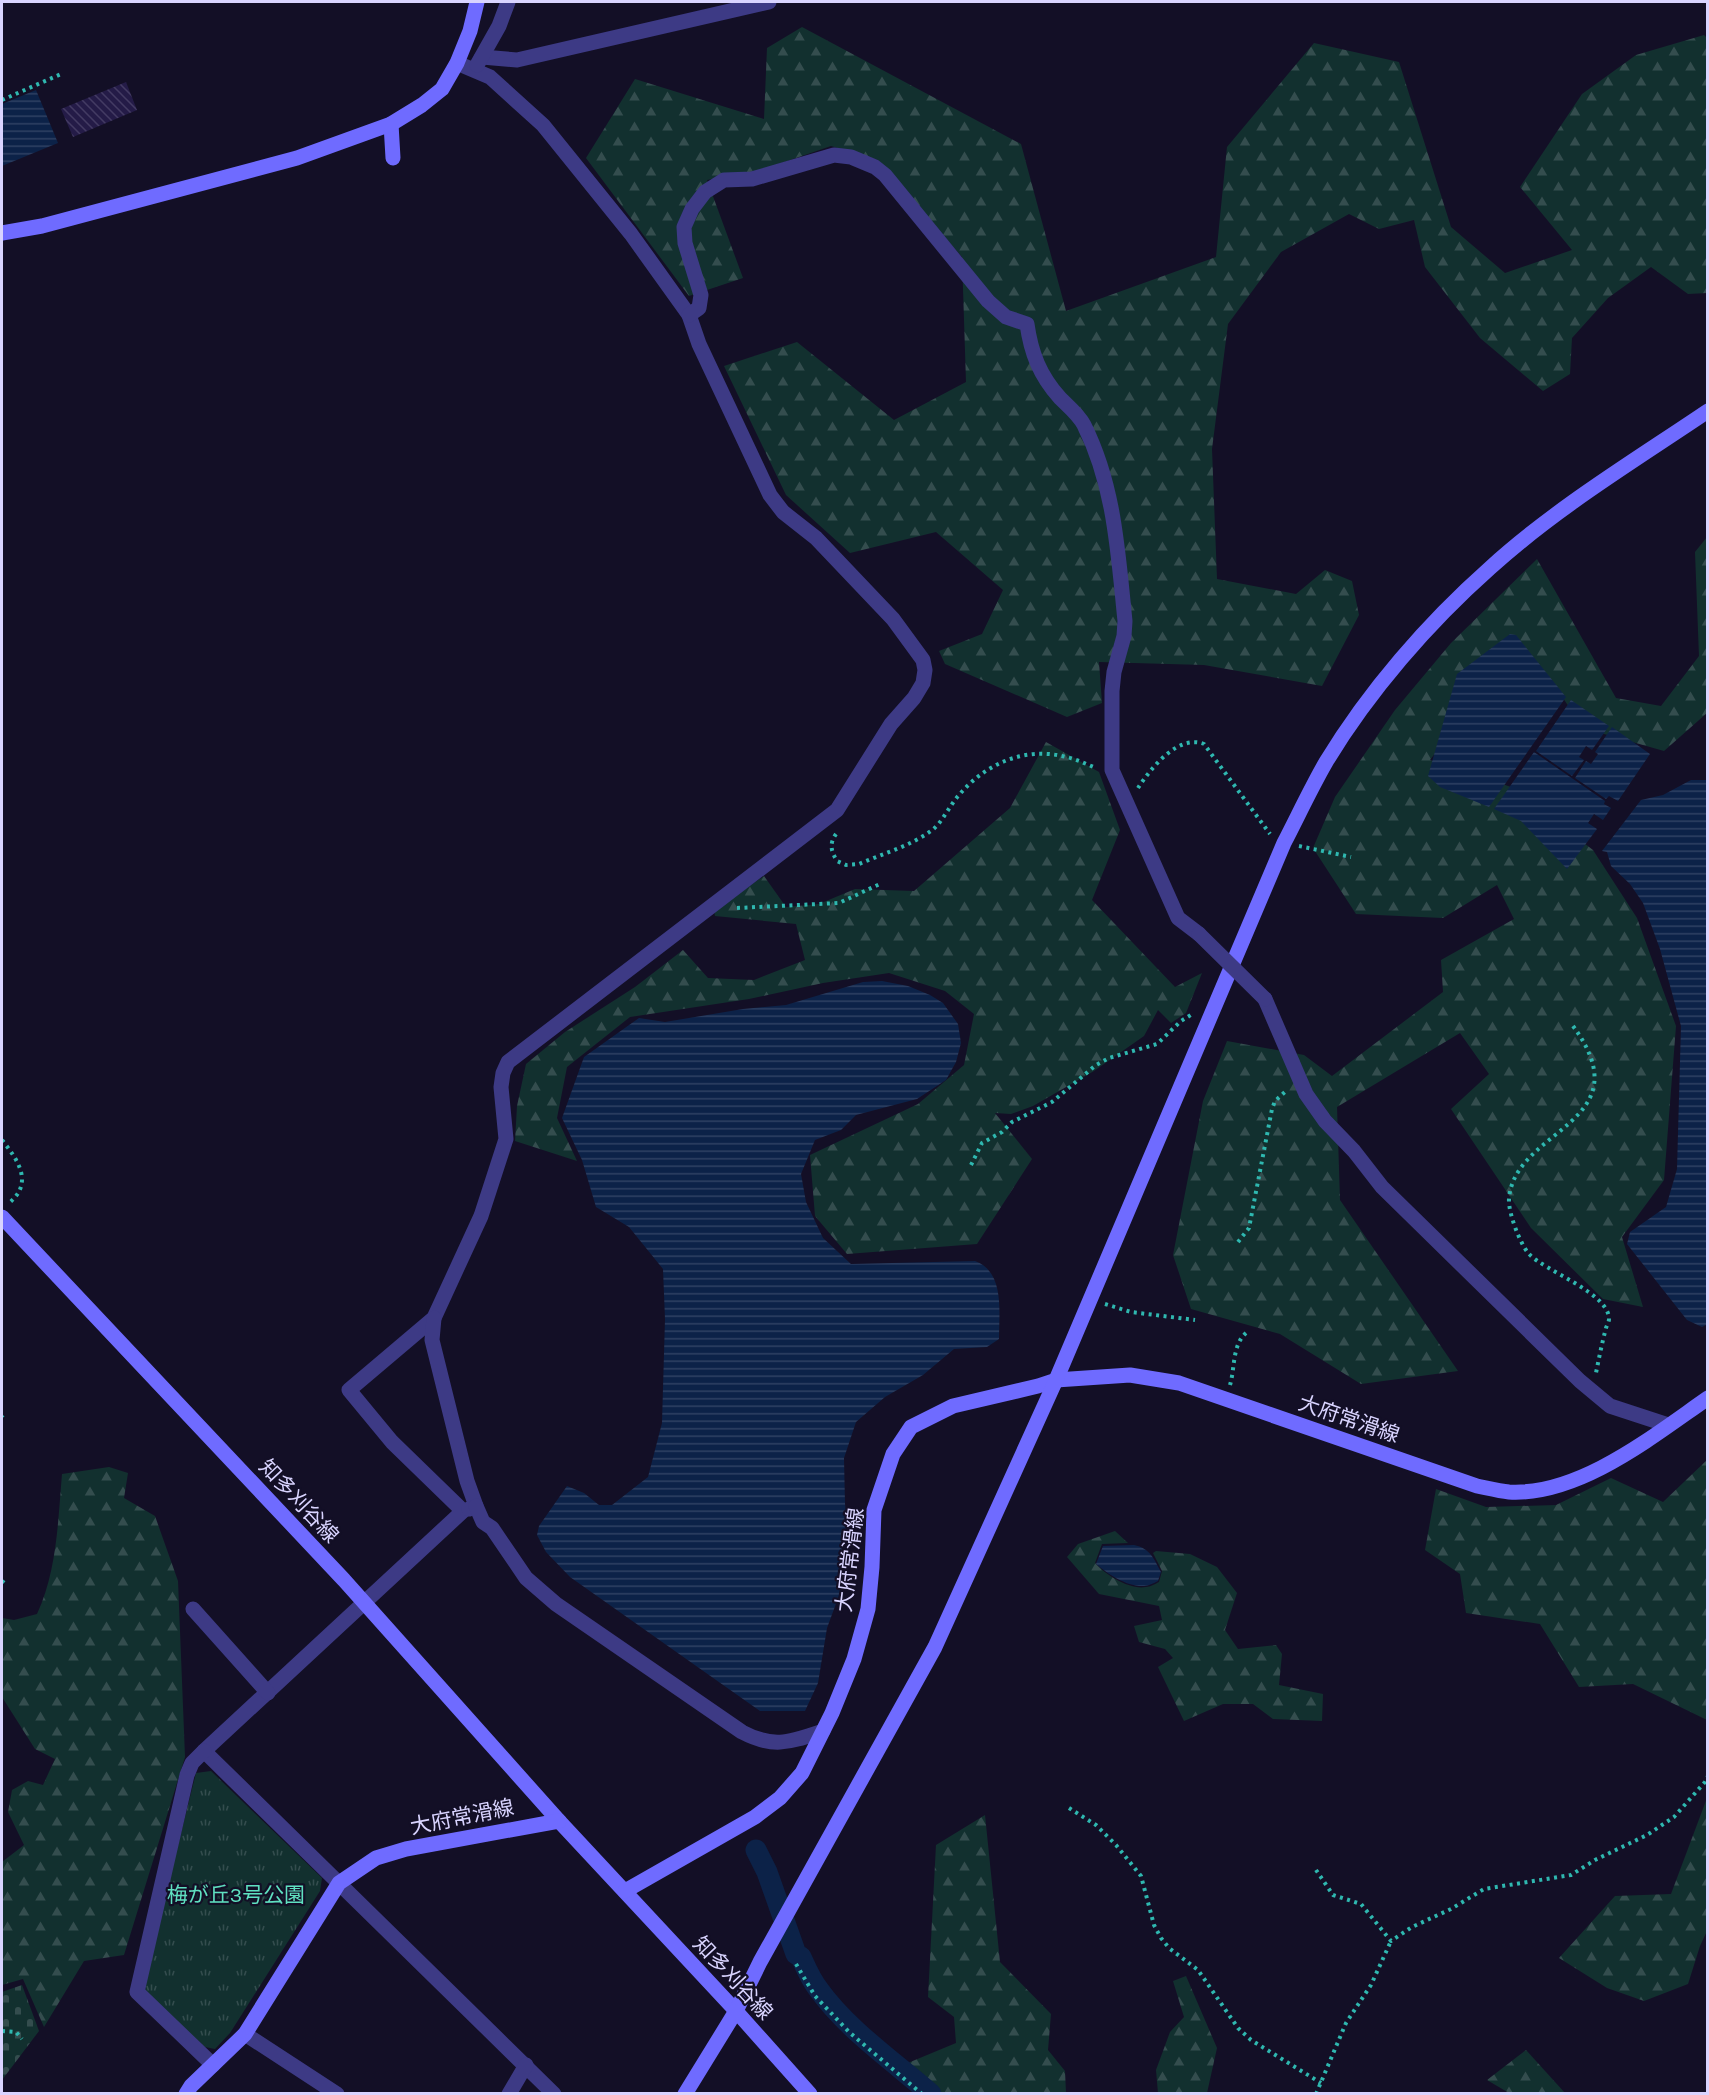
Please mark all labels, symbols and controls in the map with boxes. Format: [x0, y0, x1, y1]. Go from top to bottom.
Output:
street label: 大府常滑線 [1295, 1391, 1403, 1447]
street label: 知多刈谷線 [254, 1454, 344, 1548]
street label: 大府常滑線 [832, 1506, 868, 1614]
street label: 大府常滑線 [408, 1795, 516, 1839]
park label: 梅が丘3号公園 [167, 1883, 305, 1907]
street label: 知多刈谷線 [688, 1931, 778, 2025]

